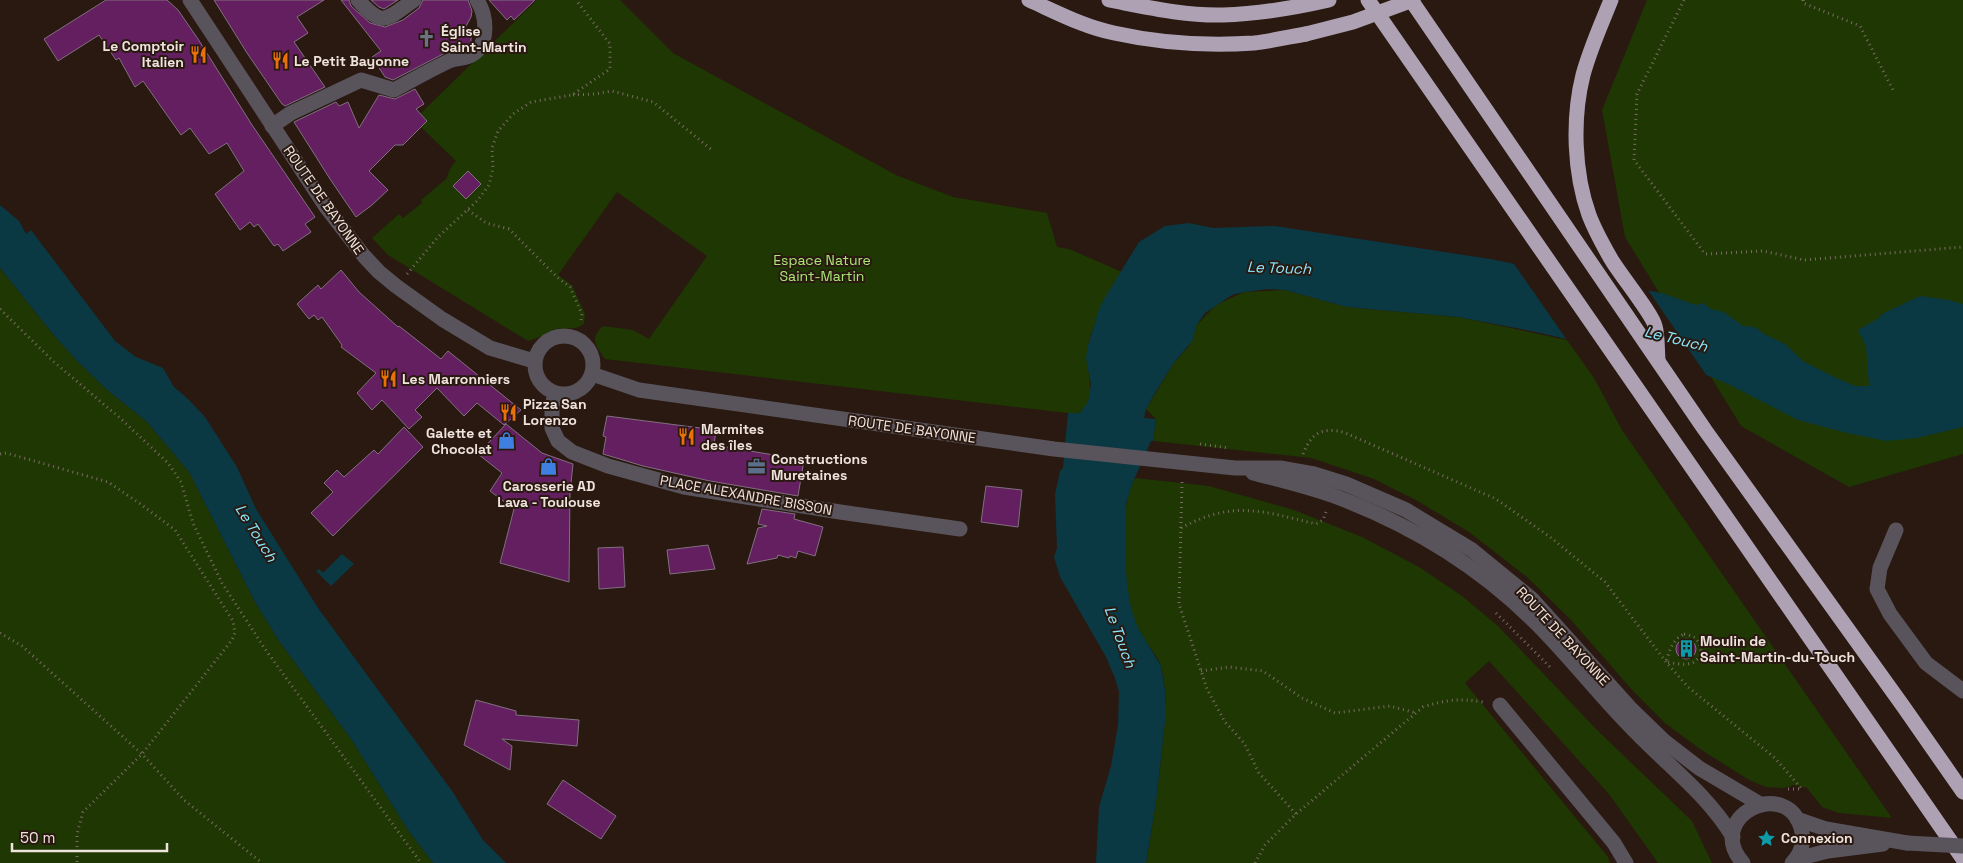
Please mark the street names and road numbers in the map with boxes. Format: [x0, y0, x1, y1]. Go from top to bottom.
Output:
street label: ROUTE DE BAYONNE [280, 142, 368, 258]
street label: ROUTE DE BAYONNE [847, 411, 977, 447]
street label: PLACE ALEXANDRE BISSON [659, 471, 833, 519]
street label: ROUTE DE BAYONNE [1512, 583, 1614, 689]

